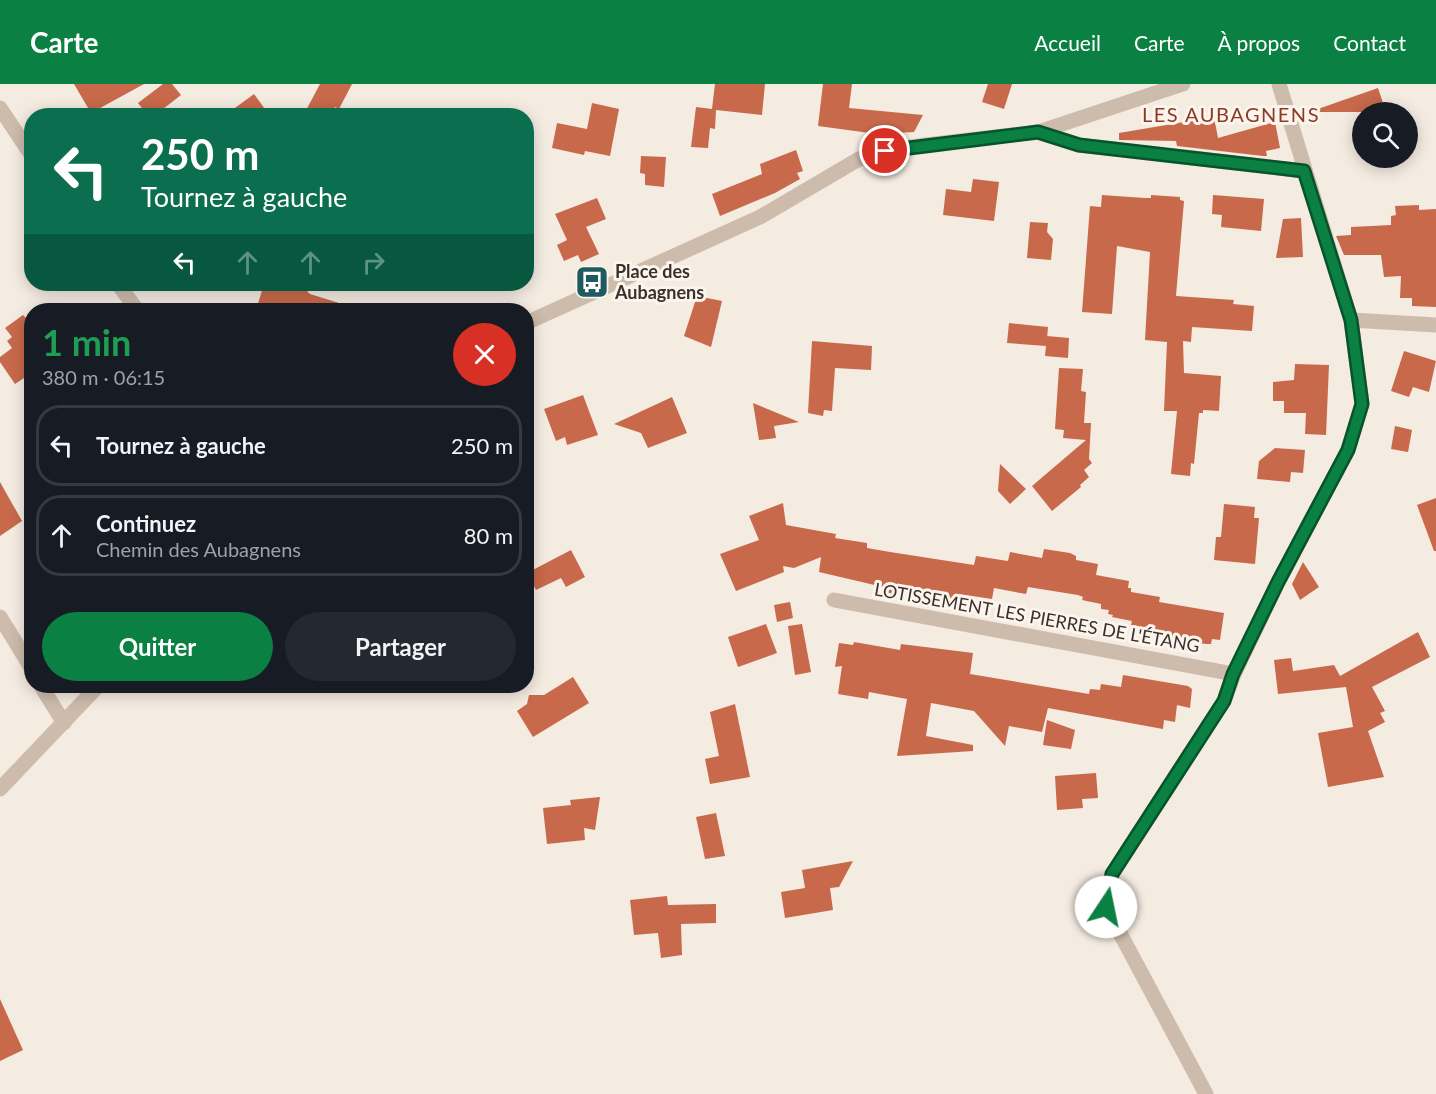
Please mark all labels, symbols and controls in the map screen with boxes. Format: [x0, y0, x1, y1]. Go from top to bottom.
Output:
text: Carte [30, 25, 98, 59]
text: Accueil [1034, 30, 1101, 55]
text: Carte [1134, 30, 1185, 55]
text: À propos [1218, 30, 1300, 55]
text: Contact [1333, 30, 1406, 55]
district label: LES AUBAGNENS [1142, 102, 1320, 126]
map controls [1352, 102, 1418, 168]
button: search [1352, 102, 1418, 168]
pin [859, 125, 910, 176]
text: 250 m [141, 129, 259, 179]
icon: left [42, 132, 120, 210]
icon: arrive [868, 134, 901, 167]
text: Tournez à gauche [141, 180, 347, 213]
icon: left [168, 246, 201, 279]
icon: ahead [231, 246, 264, 279]
icon: ahead [294, 246, 327, 279]
icon: right [357, 246, 390, 279]
place label: Place des Aubagnens [614, 260, 704, 303]
bus stop icon: Place des Aubagnens [574, 264, 610, 300]
text: 1 min [42, 320, 131, 364]
button: close [453, 323, 516, 386]
text: 380 m · 06:15 [42, 365, 165, 389]
icon: left [45, 429, 78, 462]
text: Tournez à gauche [96, 432, 266, 459]
text: 250 m [451, 432, 513, 459]
text: Continuez [96, 510, 196, 537]
icon: ahead [45, 519, 78, 552]
text: 80 m [464, 522, 513, 549]
text: Chemin des Aubagnens [96, 537, 301, 561]
street label: LOTISSEMENT LES PIERRES DE L'ÉTANG [873, 578, 1202, 656]
button: Quitter [42, 612, 273, 681]
button: Partager [285, 612, 516, 681]
position arrow [1074, 875, 1138, 939]

